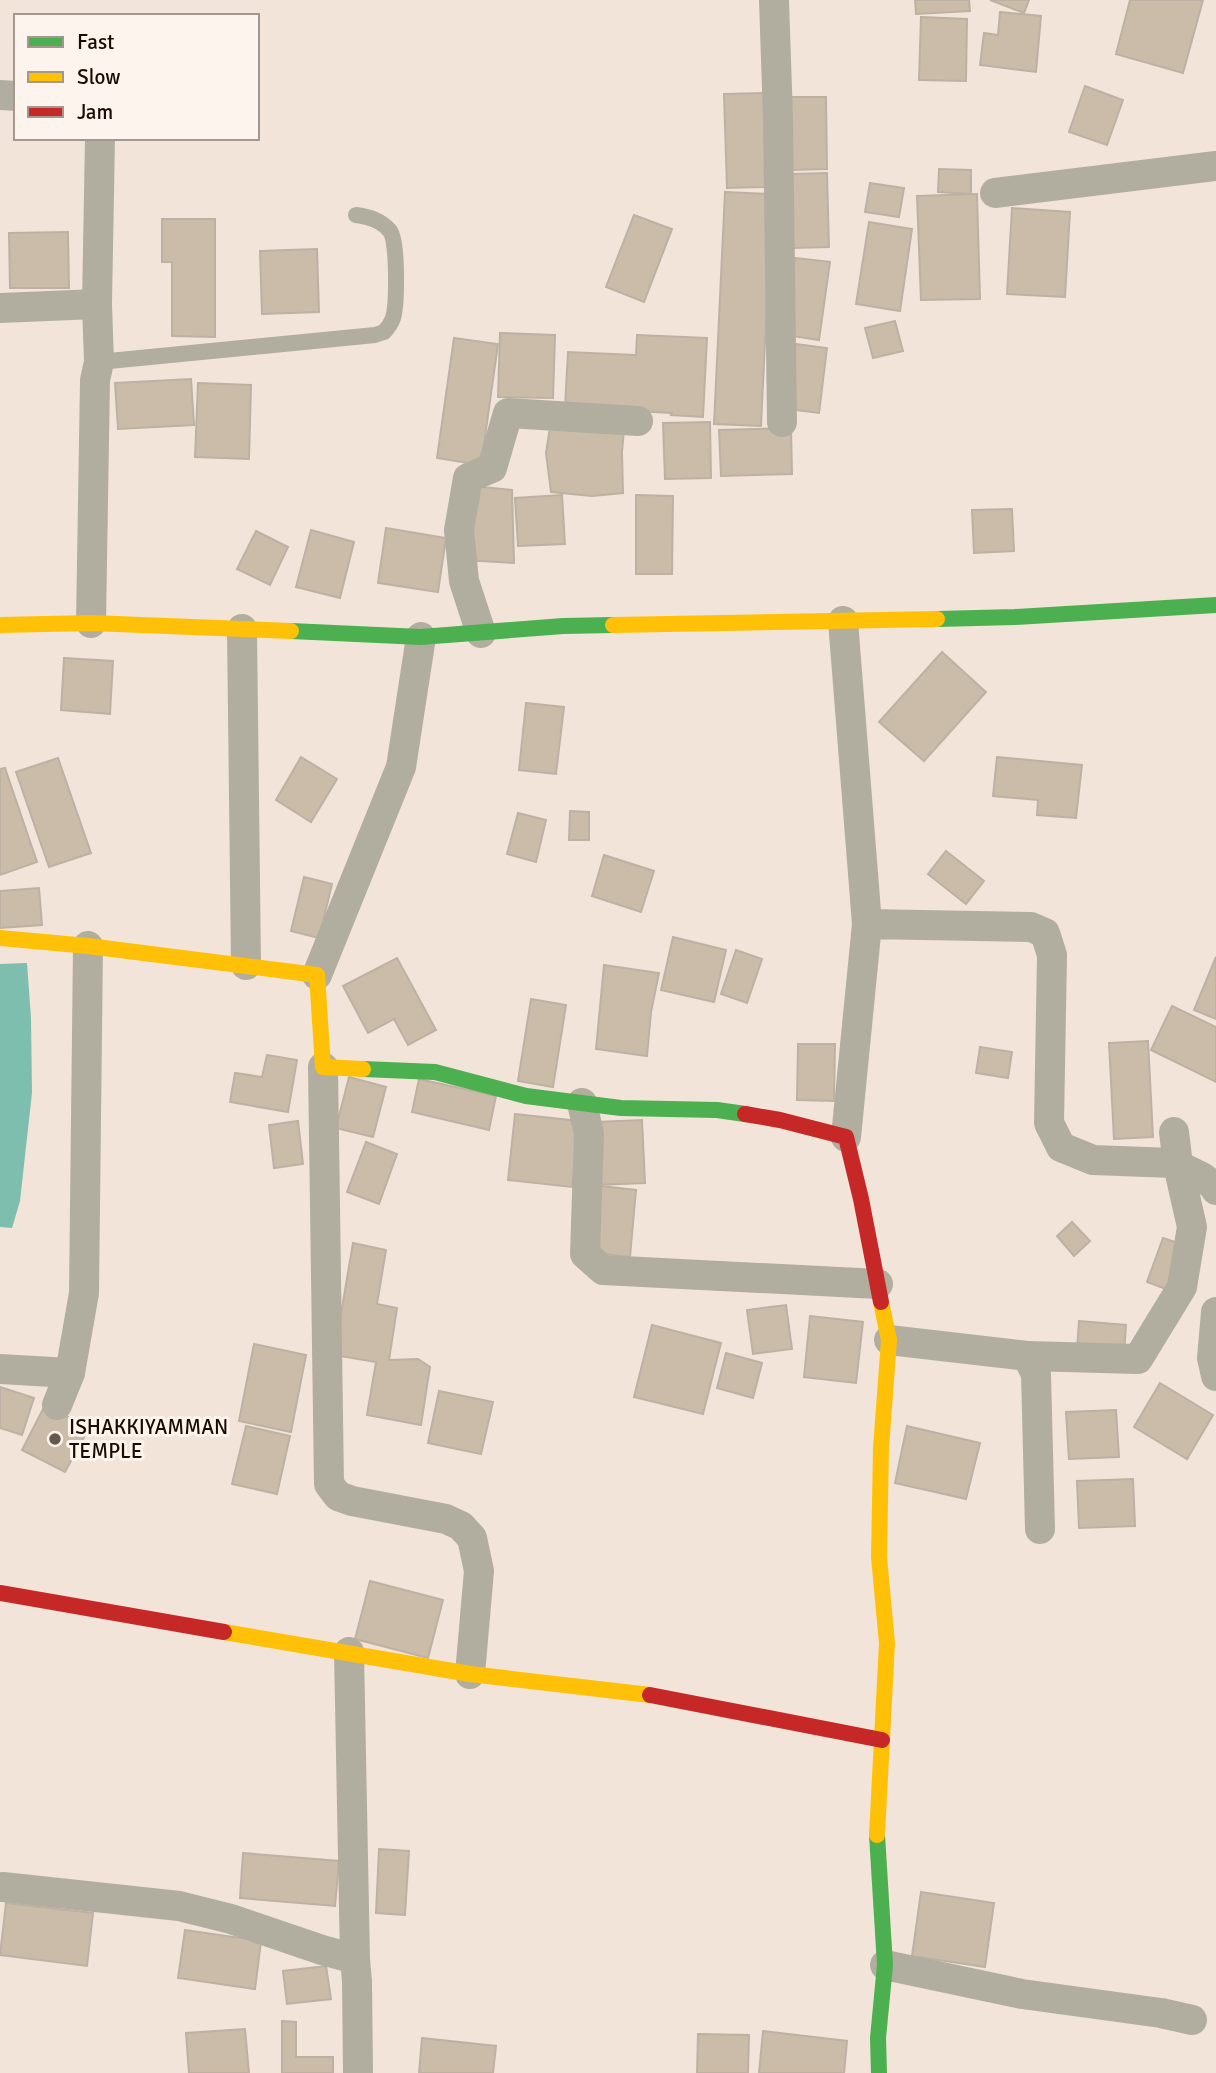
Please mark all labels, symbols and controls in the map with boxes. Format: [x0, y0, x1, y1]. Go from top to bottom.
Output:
legend [14, 14, 259, 140]
text: Fast [77, 29, 114, 55]
text: Slow [77, 64, 121, 90]
text: Jam [77, 99, 113, 125]
place label: ISHAKKIYAMMAN TEMPLE [69, 1414, 228, 1464]
marker: ISHAKKIYAMMAN TEMPLE [47, 1431, 63, 1447]

